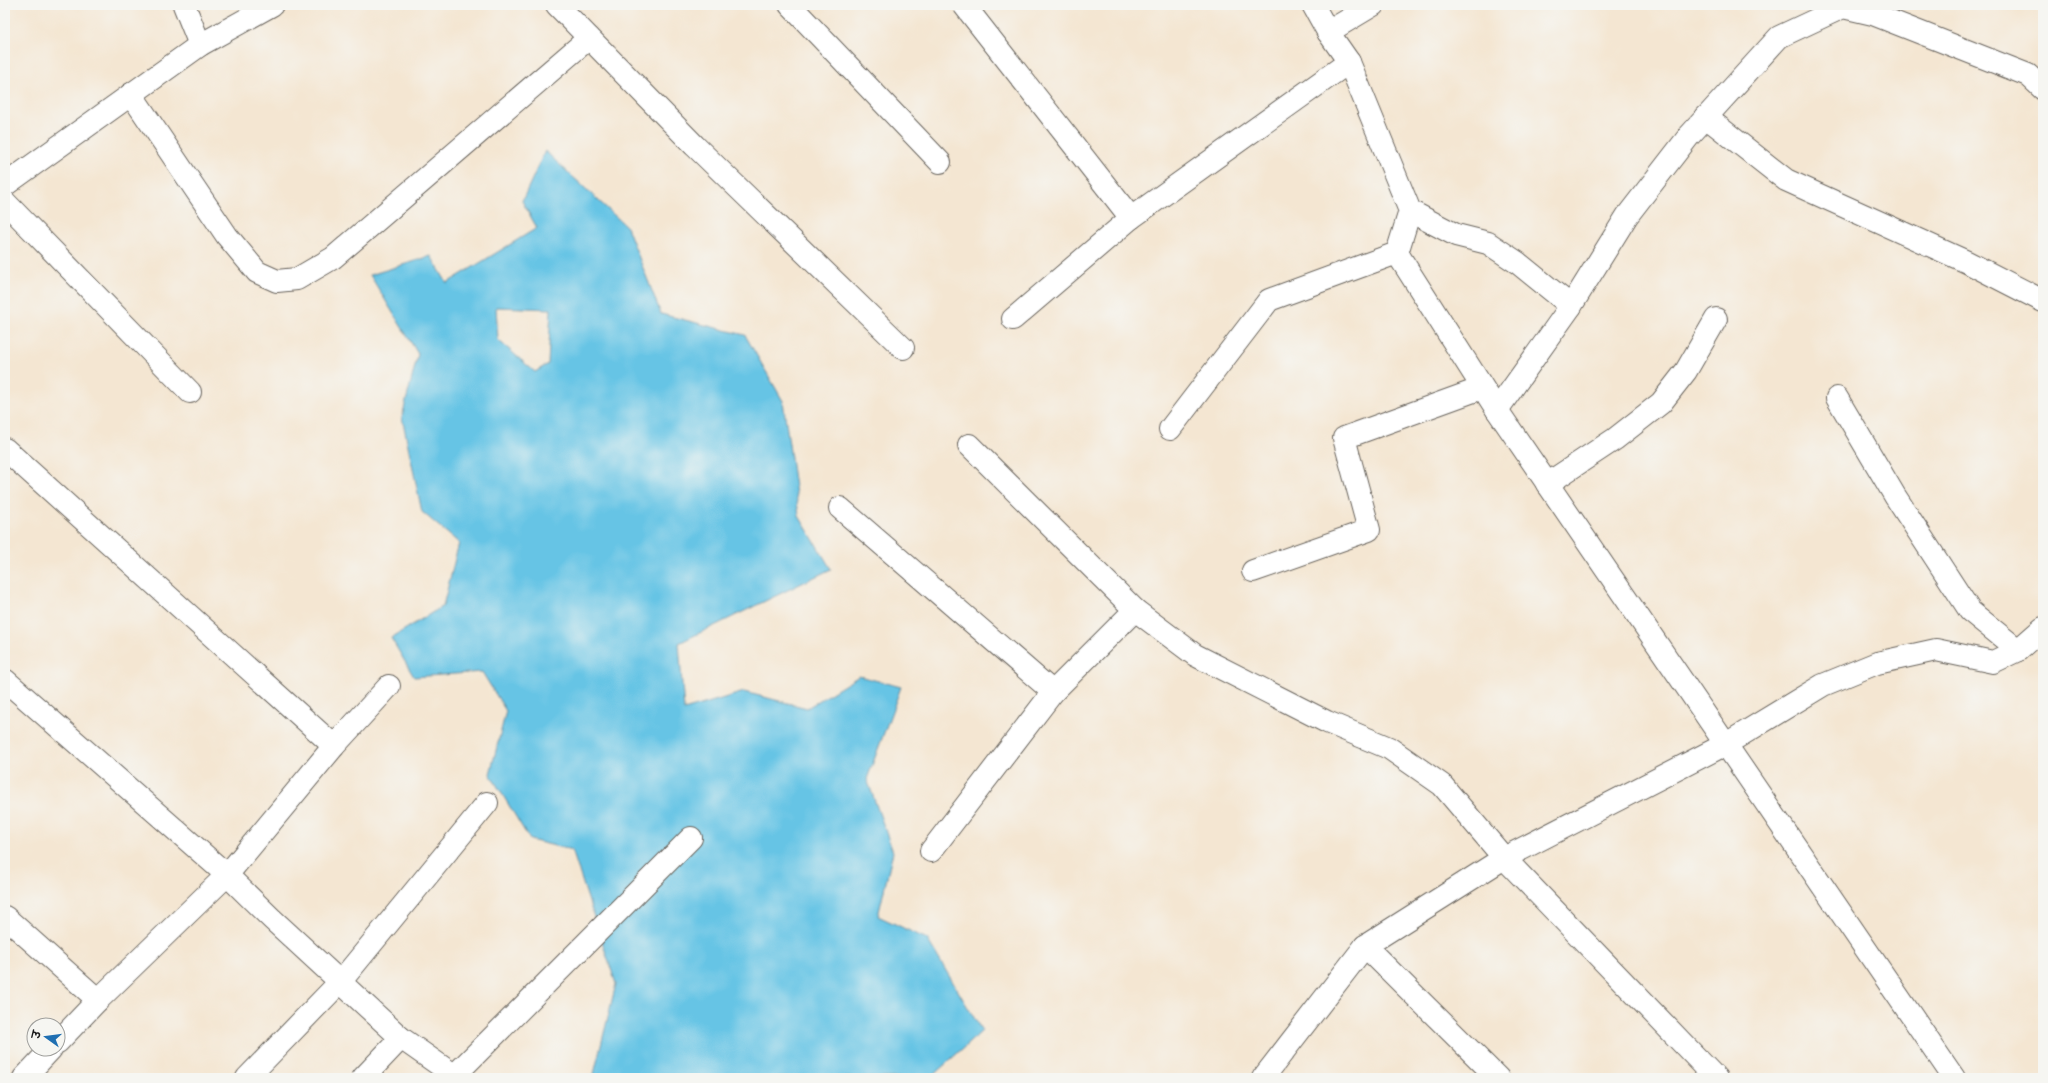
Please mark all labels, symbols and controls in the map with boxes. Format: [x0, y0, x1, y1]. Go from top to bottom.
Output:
north arrow [26, 1017, 66, 1057]
text: उ [30, 1028, 45, 1041]

